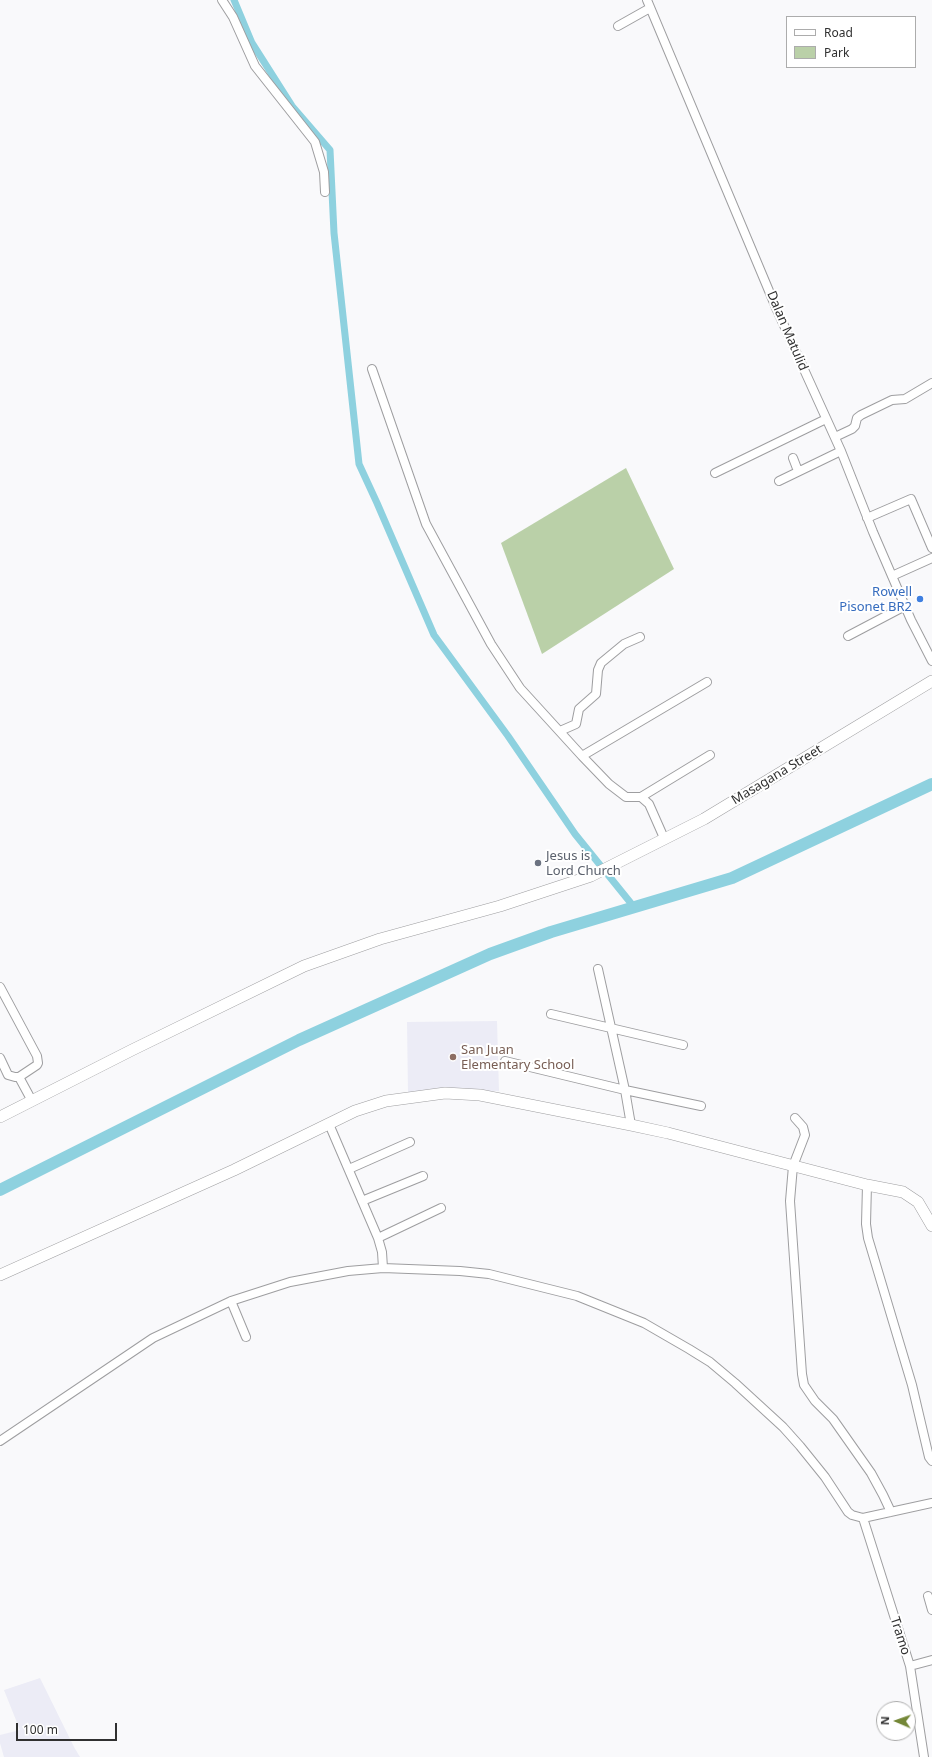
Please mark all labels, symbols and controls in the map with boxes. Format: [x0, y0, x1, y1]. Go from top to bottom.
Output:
legend [786, 16, 916, 68]
text: Road [824, 24, 853, 41]
text: Park [824, 44, 849, 61]
street label: Dalan Matulid [763, 289, 811, 373]
place label: Rowell Pisonet BR2 [839, 584, 912, 615]
marker: Rowell Pisonet BR2 [915, 594, 925, 604]
street label: Masagana Street [729, 742, 825, 808]
place label: Jesus is Lord Church [546, 848, 621, 879]
marker: Jesus is Lord Church [533, 858, 543, 868]
place label: San Juan Elementary School [461, 1042, 574, 1073]
marker: San Juan Elementary School [448, 1052, 458, 1062]
street label: Tramo [887, 1615, 913, 1657]
north arrow [876, 1701, 916, 1741]
scale bar [18, 1715, 119, 1741]
text: N [877, 1716, 892, 1725]
text: 100 m [23, 1721, 58, 1738]

